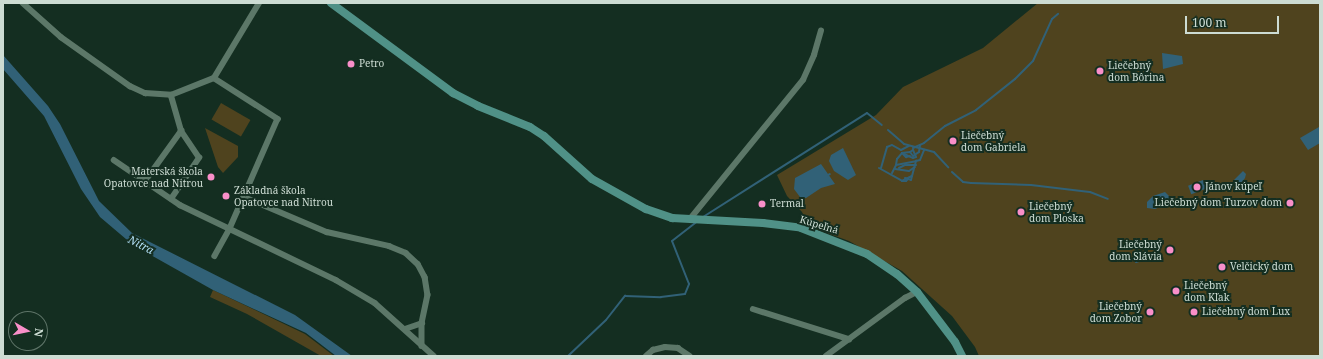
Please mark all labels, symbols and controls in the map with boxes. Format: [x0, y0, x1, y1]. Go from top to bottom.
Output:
scale bar [1187, 8, 1281, 34]
text: 100 m [1192, 14, 1227, 31]
place label: Petro [359, 58, 384, 70]
marker: Petro [346, 59, 356, 69]
place label: Liečebný dom Bôrina [1108, 59, 1164, 82]
marker: Liečebný dom Bôrina [1095, 66, 1105, 76]
place label: Liečebný dom Gabriela [961, 129, 1026, 152]
marker: Liečebný dom Gabriela [948, 136, 958, 146]
place label: Materská škola Opatovce nad Nitrou [104, 165, 203, 188]
marker: Materská škola Opatovce nad Nitrou [206, 172, 216, 182]
place label: Jánov kúpeľ [1205, 181, 1262, 193]
marker: Jánov kúpeľ [1192, 182, 1202, 192]
place label: Základná škola Opatovce nad Nitrou [234, 184, 333, 208]
marker: Základná škola Opatovce nad Nitrou [221, 191, 231, 201]
place label: Liečebný dom Turzov dom [1155, 197, 1282, 209]
place label: Termal [770, 198, 804, 210]
marker: Liečebný dom Turzov dom [1285, 198, 1295, 208]
marker: Termal [757, 199, 767, 209]
place label: Liečebný dom Ploska [1029, 200, 1084, 224]
marker: Liečebný dom Ploska [1016, 207, 1026, 217]
street label: Kúpeľná [798, 213, 840, 237]
water label: Nitra [126, 233, 156, 257]
place label: Liečebný dom Slávia [1109, 238, 1162, 262]
marker: Liečebný dom Slávia [1165, 245, 1175, 255]
place label: Velčický dom [1230, 261, 1293, 273]
marker: Velčický dom [1217, 262, 1227, 272]
place label: Liečebný dom Kľak [1184, 279, 1230, 302]
marker: Liečebný dom Kľak [1171, 286, 1181, 296]
place label: Liečebný dom Zobor [1090, 300, 1142, 324]
place label: Liečebný dom Lux [1202, 306, 1290, 318]
marker: Liečebný dom Zobor [1145, 307, 1155, 317]
marker: Liečebný dom Lux [1189, 307, 1199, 317]
north arrow [8, 311, 48, 351]
text: N [31, 327, 47, 338]

